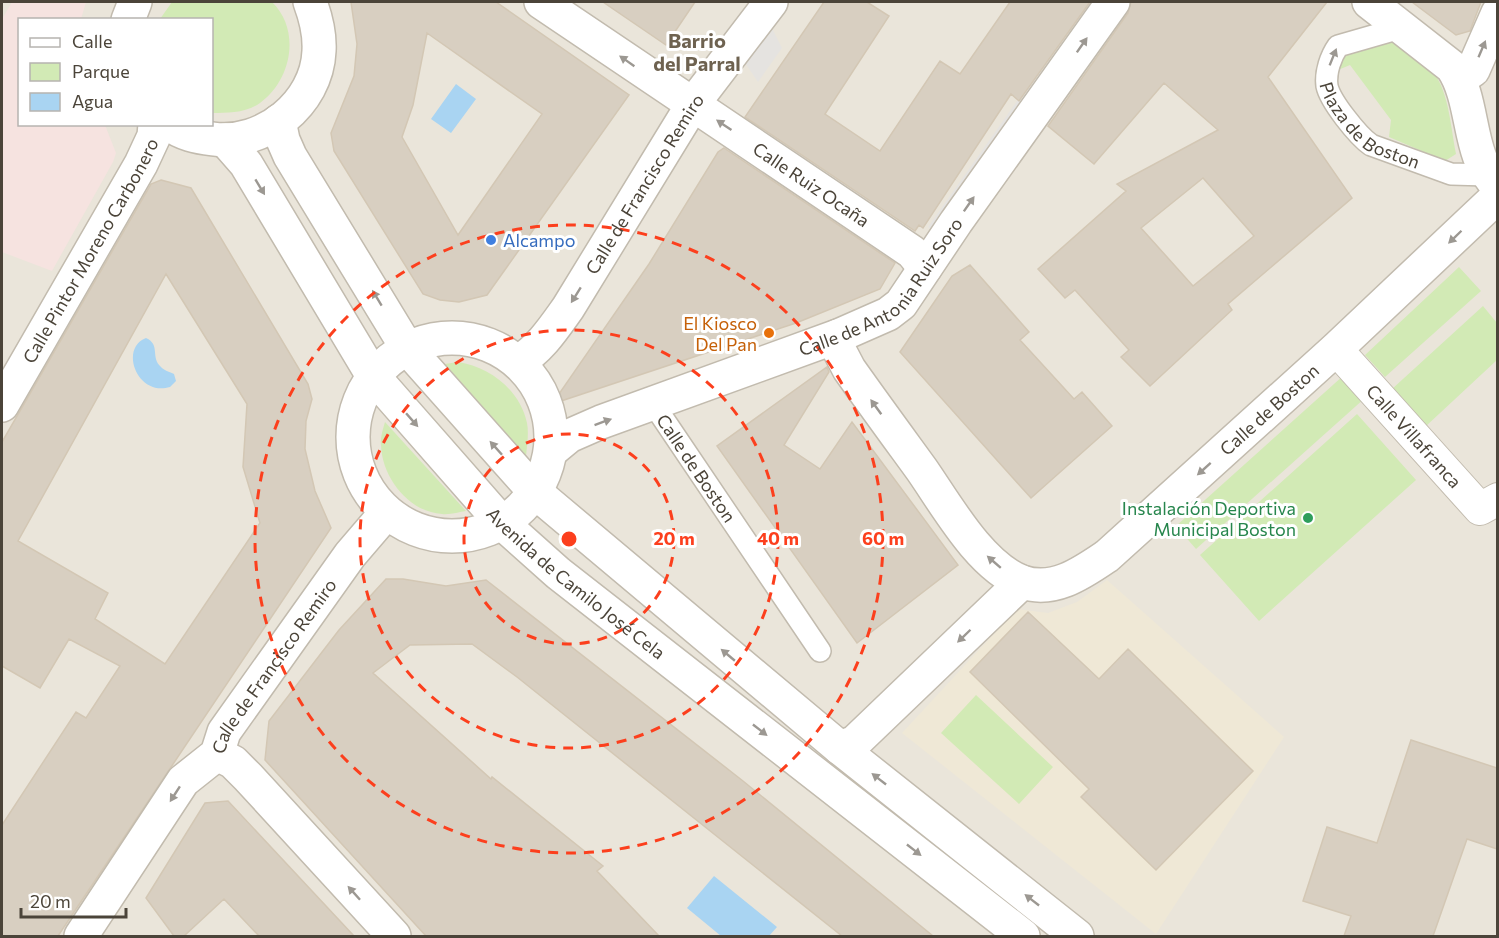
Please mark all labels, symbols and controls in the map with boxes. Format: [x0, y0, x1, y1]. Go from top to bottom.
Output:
legend [18, 18, 213, 126]
district label: Barrio del Parral [653, 28, 741, 75]
text: Calle [72, 30, 112, 52]
one-way arrow [1076, 37, 1088, 53]
one-way arrow [1477, 39, 1487, 57]
one-way arrow [1328, 48, 1338, 66]
one-way arrow [619, 55, 635, 67]
text: Parque [72, 60, 130, 82]
street label: Plaza de Boston [1315, 79, 1423, 173]
street label: Calle de Francisco Remiro [580, 89, 708, 278]
text: Agua [72, 90, 113, 112]
one-way arrow [716, 120, 732, 131]
street label: Calle Pintor Moreno Carbonero [18, 134, 163, 367]
street label: Calle Ruiz Ocaña [749, 137, 874, 231]
one-way arrow [255, 179, 265, 196]
one-way arrow [963, 196, 975, 212]
street label: Calle de Antonia Ruiz Soro [796, 213, 967, 360]
place label: Alcampo [503, 229, 575, 251]
one-way arrow [1448, 229, 1462, 243]
marker: Alcampo [484, 233, 498, 247]
one-way arrow [571, 287, 582, 303]
one-way arrow [371, 290, 382, 306]
place label: El Kiosco Del Pan [683, 312, 757, 355]
marker: El Kiosco Del Pan [762, 326, 776, 340]
street label: Calle de Boston [1215, 359, 1323, 460]
street label: Calle Villafranca [1362, 380, 1466, 492]
one-way arrow [870, 399, 882, 415]
street label: Calle de Boston [652, 410, 741, 526]
one-way arrow [405, 412, 418, 427]
one-way arrow [594, 416, 612, 426]
one-way arrow [490, 441, 503, 456]
one-way arrow [1197, 462, 1212, 475]
place label: Instalación Deportiva Municipal Boston [1122, 497, 1296, 540]
street label: Avenida de Camilo José Cela [482, 503, 670, 664]
marker: Instalación Deportiva Municipal Boston [1301, 511, 1315, 525]
text: 20 m [653, 527, 695, 549]
text: 40 m [757, 527, 799, 549]
text: 60 m [862, 527, 904, 549]
centre of rings [559, 529, 579, 549]
one-way arrow [987, 556, 1002, 569]
street label: Calle de Francisco Remiro [207, 574, 341, 756]
one-way arrow [958, 629, 972, 643]
one-way arrow [721, 649, 736, 662]
one-way arrow [753, 724, 768, 736]
one-way arrow [871, 772, 887, 785]
one-way arrow [170, 786, 181, 802]
one-way arrow [906, 844, 922, 857]
scale bar [21, 881, 126, 919]
one-way arrow [347, 886, 361, 901]
text: 20 m [30, 890, 71, 912]
one-way arrow [1024, 893, 1040, 906]

